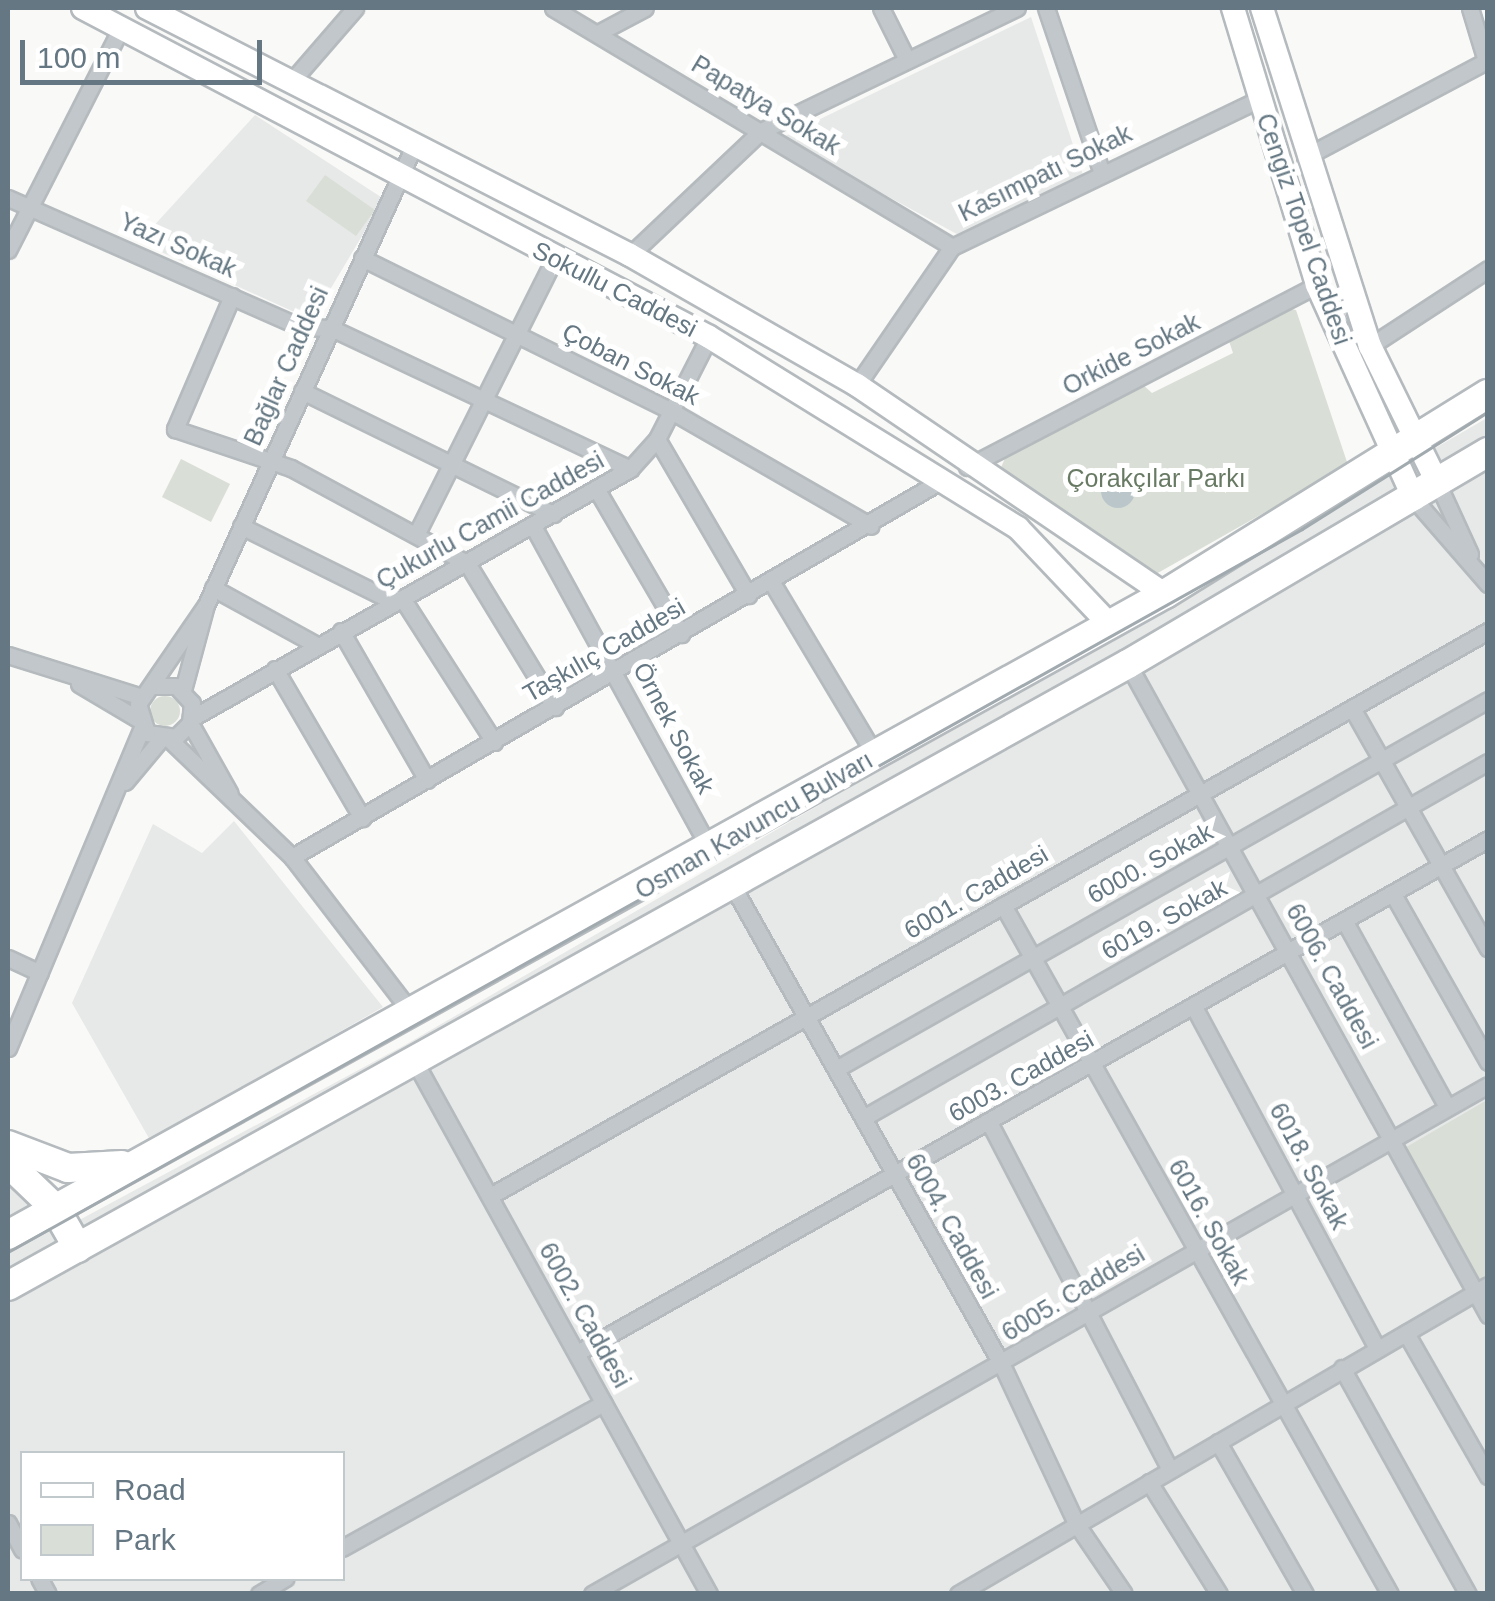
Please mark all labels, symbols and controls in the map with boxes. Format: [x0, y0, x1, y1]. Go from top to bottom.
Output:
scale bar [25, 20, 268, 82]
text: 100 m [37, 41, 120, 74]
street label: Papatya Sokak [686, 49, 846, 161]
street label: Cengiz Topel Caddesi [1250, 109, 1358, 349]
street label: Kasımpatı Sokak [953, 118, 1137, 228]
street label: Yazı Sokak [115, 206, 241, 284]
street label: Sokullu Caddesi [528, 235, 702, 343]
street label: Bağlar Caddesi [238, 282, 334, 450]
street label: Orkide Sokak [1057, 307, 1205, 401]
street label: Çoban Sokak [557, 317, 705, 411]
street label: Çukurlu Camii Caddesi [371, 445, 609, 595]
park label: Çorakçılar Parkı [1066, 463, 1246, 493]
street label: Taşkılıç Caddesi [518, 592, 690, 708]
street label: Örnek Sokak [627, 657, 721, 799]
street label: Osman Kavuncu Bulvarı [630, 745, 878, 905]
street label: 6000. Sokak [1082, 816, 1218, 910]
street label: 6001. Caddesi [899, 839, 1053, 945]
street label: 6019. Sokak [1096, 872, 1232, 966]
street label: 6006. Caddesi [1280, 898, 1384, 1054]
street label: 6003. Caddesi [943, 1024, 1099, 1128]
street label: 6018. Sokak [1263, 1098, 1355, 1234]
street label: 6004. Caddesi [900, 1148, 1004, 1304]
street label: 6016. Sokak [1162, 1154, 1256, 1290]
street label: 6002. Caddesi [533, 1237, 637, 1393]
street label: 6005. Caddesi [996, 1239, 1150, 1347]
legend [20, 1451, 345, 1581]
text: Road [114, 1473, 186, 1506]
text: Park [114, 1523, 176, 1556]

